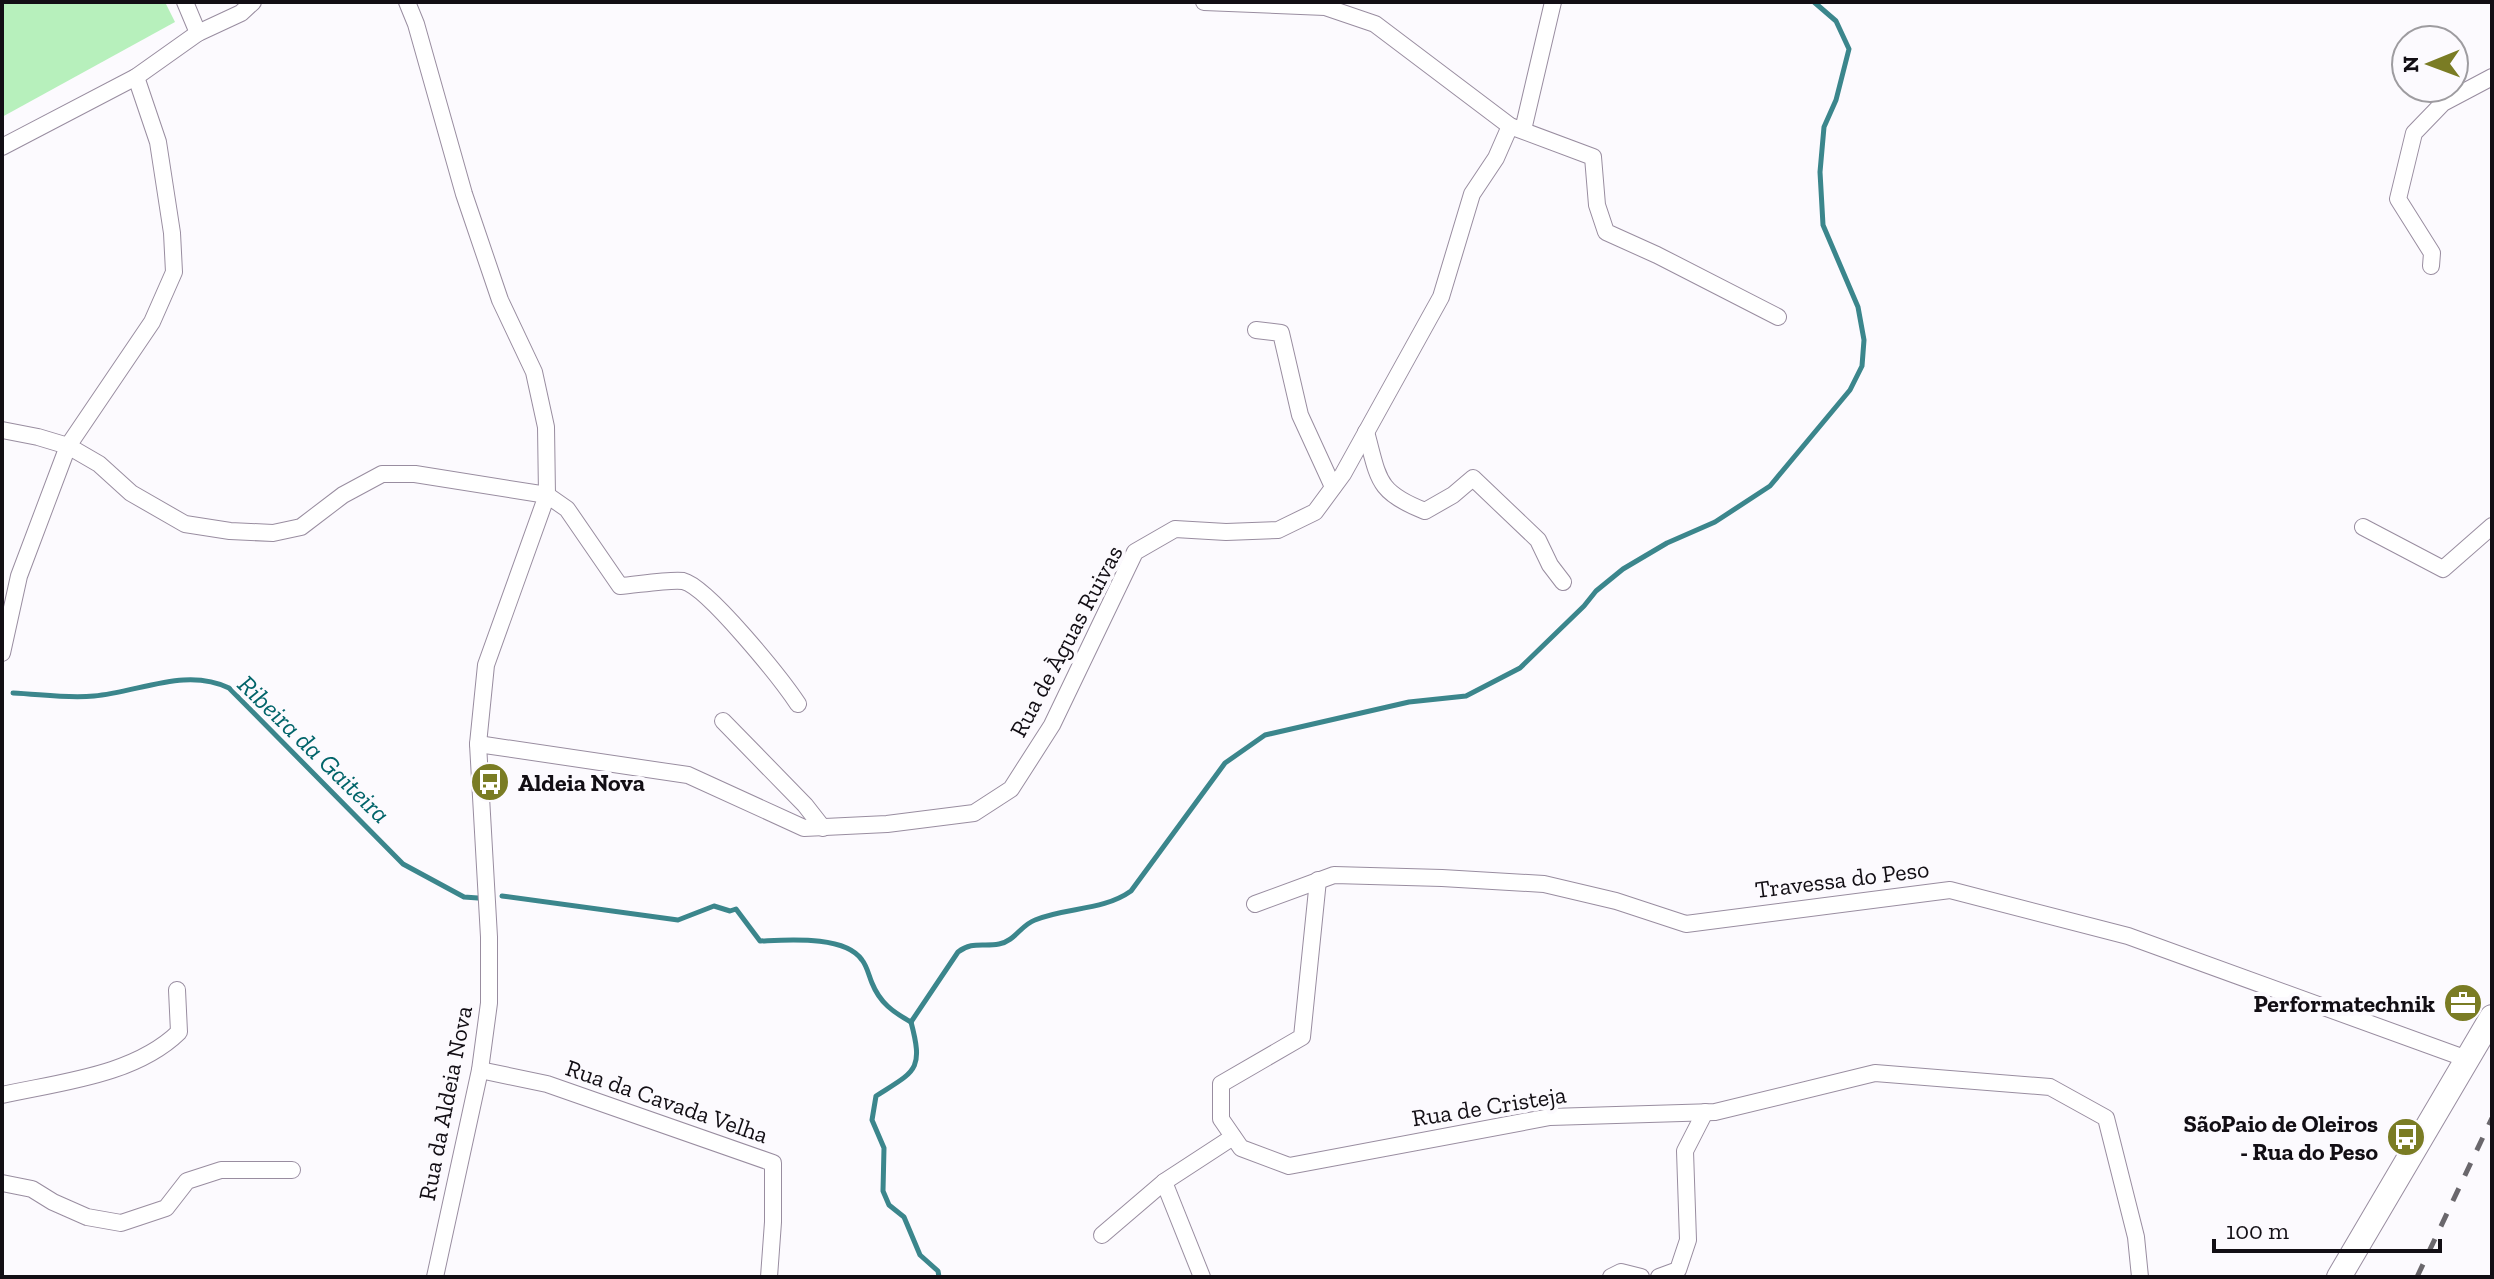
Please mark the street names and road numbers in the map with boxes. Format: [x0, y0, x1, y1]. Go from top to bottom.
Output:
street label: Rua de Àguas Ruivas [1003, 540, 1129, 742]
street label: Travessa do Peso [1753, 854, 1931, 904]
street label: Rua da Aldeia Nova [412, 1003, 478, 1203]
street label: Rua da Cavada Velha [562, 1053, 772, 1149]
street label: Rua de Cristeja [1410, 1079, 1569, 1133]

